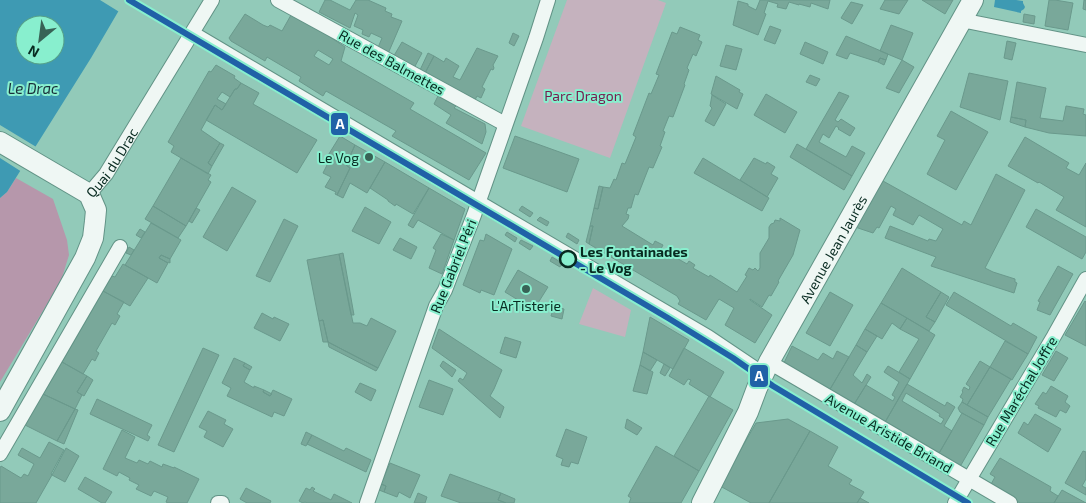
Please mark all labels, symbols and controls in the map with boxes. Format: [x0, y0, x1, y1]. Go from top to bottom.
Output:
north arrow [15, 15, 65, 65]
street label: Rue des Balmettes [336, 26, 448, 98]
text: N [25, 42, 42, 62]
water label: Le Drac [8, 79, 58, 97]
park label: Parc Dragon [544, 87, 622, 104]
line badge: A [330, 112, 349, 136]
text: A [335, 115, 345, 132]
street label: Quai du Drac [82, 124, 141, 200]
place label: Le Vog [318, 149, 359, 166]
marker: Le Vog [363, 151, 375, 163]
street label: Avenue Jean Jaurès [796, 192, 870, 306]
street label: Rue Gabriel Péri [426, 216, 480, 316]
place label: Les Fontainades - Le Vog [580, 243, 688, 276]
marker: Les Fontainades - Le Vog [559, 250, 577, 268]
marker: L'ArTisterie [520, 283, 532, 295]
place label: L'ArTisterie [491, 297, 561, 314]
street label: Rue Maréchal Joffre [981, 333, 1061, 449]
line badge: A [749, 364, 769, 388]
text: A [754, 367, 764, 384]
street label: Avenue Aristide Briand [823, 390, 955, 476]

